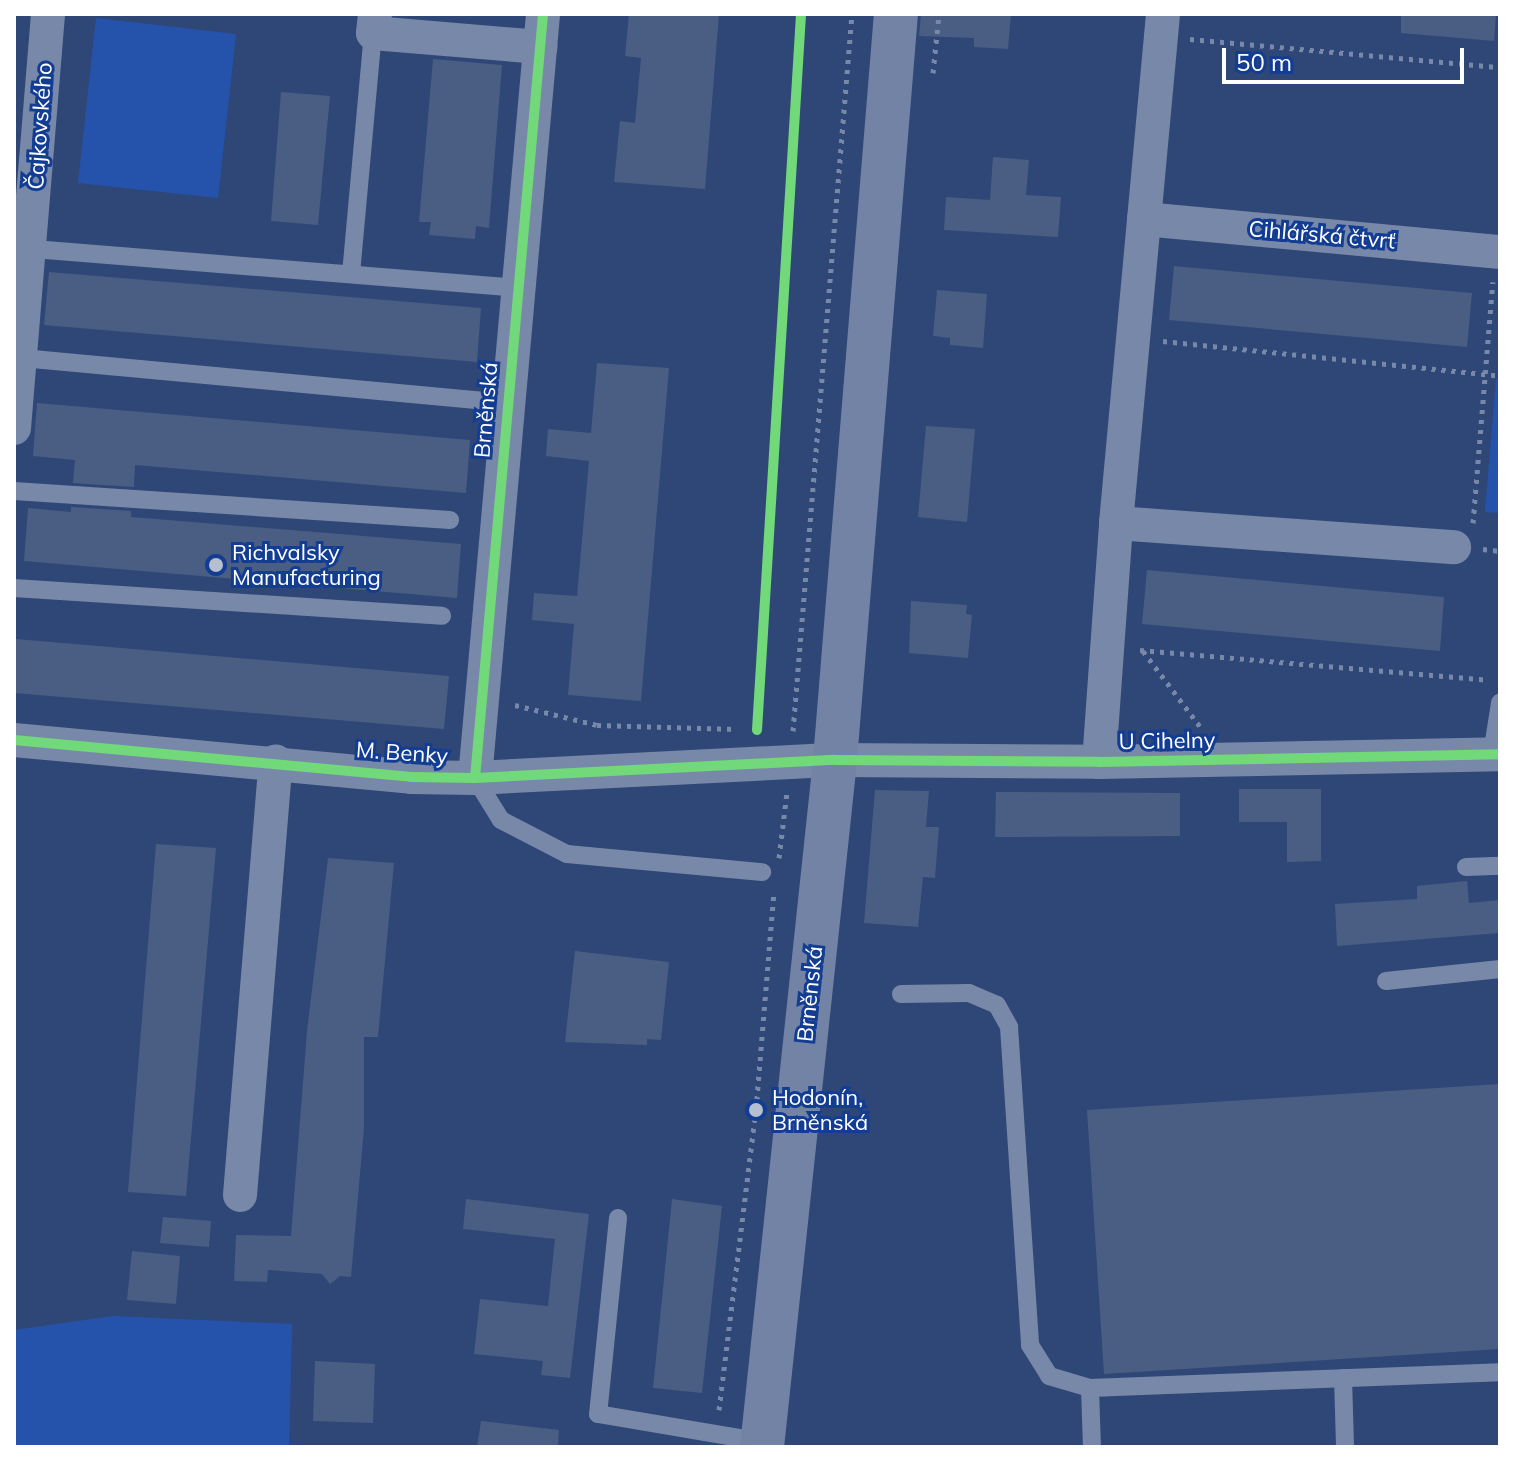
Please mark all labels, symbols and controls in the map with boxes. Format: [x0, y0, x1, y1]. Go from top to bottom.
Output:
scale bar [1226, 32, 1468, 82]
text: 50 m [1236, 47, 1292, 77]
street label: Čajkovského [22, 62, 58, 190]
street label: Cihlářská čtvrť [1247, 215, 1397, 255]
street label: Brněnská [469, 361, 503, 459]
place label: Richvalsky Manufacturing [232, 539, 381, 590]
marker: Richvalsky Manufacturing [207, 556, 225, 574]
street label: U Cihelny [1118, 727, 1216, 755]
street label: M. Benky [355, 737, 449, 769]
street label: Brněnská [792, 945, 828, 1043]
place label: Hodonín, Brněnská [772, 1084, 868, 1136]
marker: Hodonín, Brněnská [747, 1101, 765, 1119]

